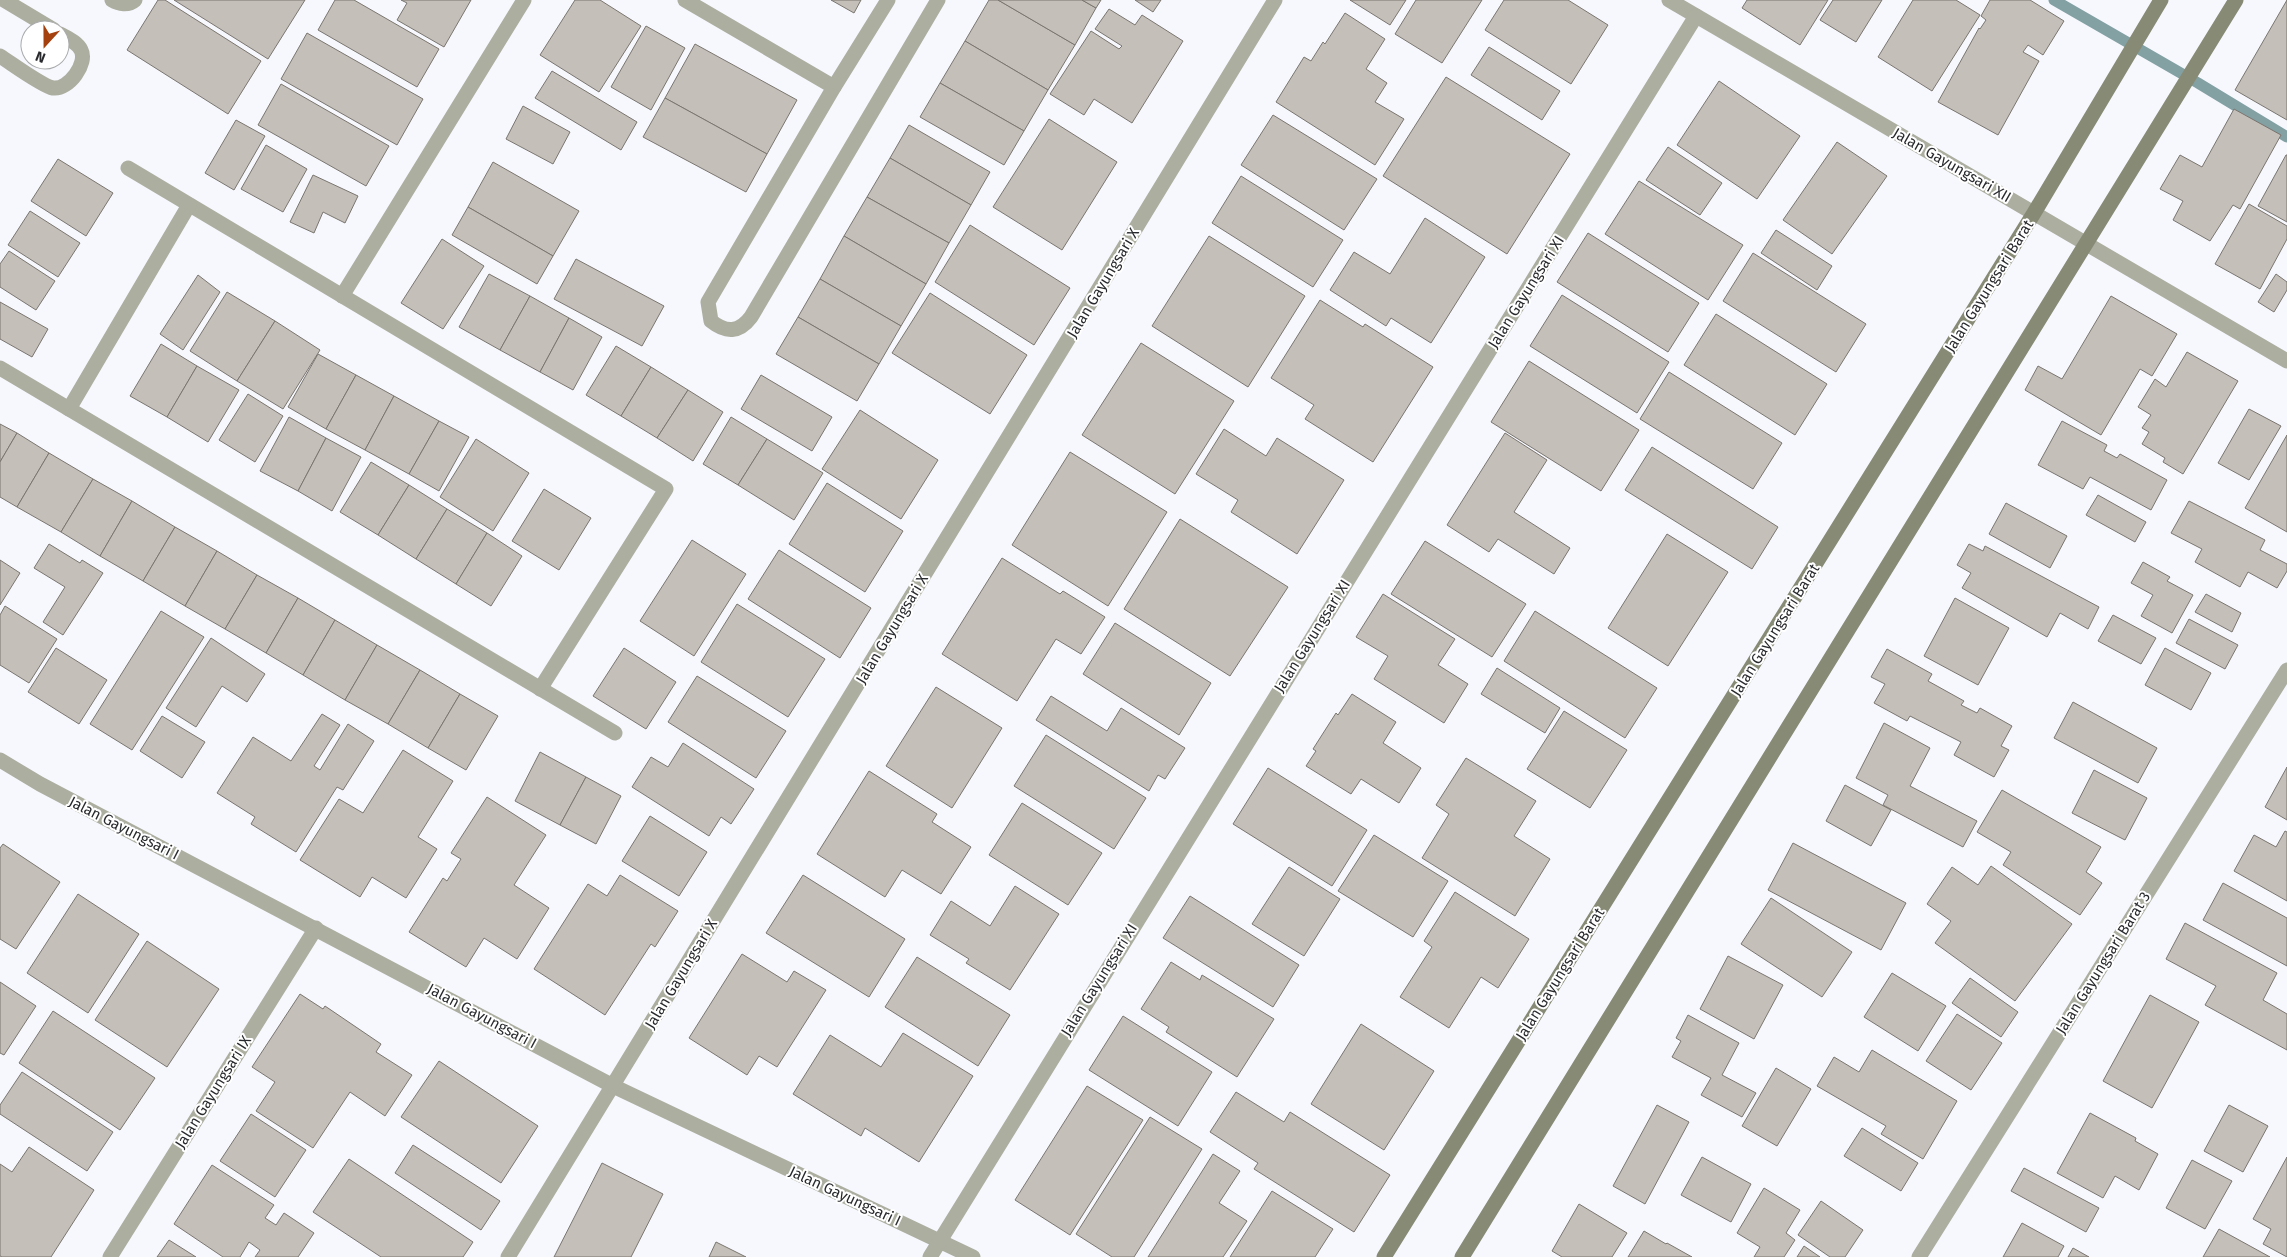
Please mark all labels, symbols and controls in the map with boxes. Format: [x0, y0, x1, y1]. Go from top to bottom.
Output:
north arrow [20, 20, 70, 70]
text: N [33, 47, 48, 66]
street label: Jalan Gayungsari XII [1890, 124, 2014, 206]
street label: Jalan Gayungsari Barat [1941, 216, 2037, 356]
street label: Jalan Gayungsari X [1063, 224, 1143, 341]
street label: Jalan Gayungsari XI [1484, 232, 1568, 352]
street label: Jalan Gayungsari Barat [1727, 560, 1823, 700]
street label: Jalan Gayungsari X [852, 570, 932, 687]
street label: Jalan Gayungsari XI [1270, 576, 1354, 696]
street label: Jalan Gayungsari I [66, 792, 182, 864]
street label: Jalan Gayungsari Barat 3 [2052, 889, 2154, 1037]
street label: Jalan Gayungsari Barat [1512, 904, 1608, 1044]
street label: Jalan Gayungsari X [641, 915, 721, 1032]
street label: Jalan Gayungsari XI [1057, 920, 1141, 1040]
street label: Jalan Gayungsari I [424, 980, 540, 1052]
street label: Jalan Gayungsari IX [171, 1032, 255, 1152]
street label: Jalan Gayungsari I [786, 1162, 904, 1230]

